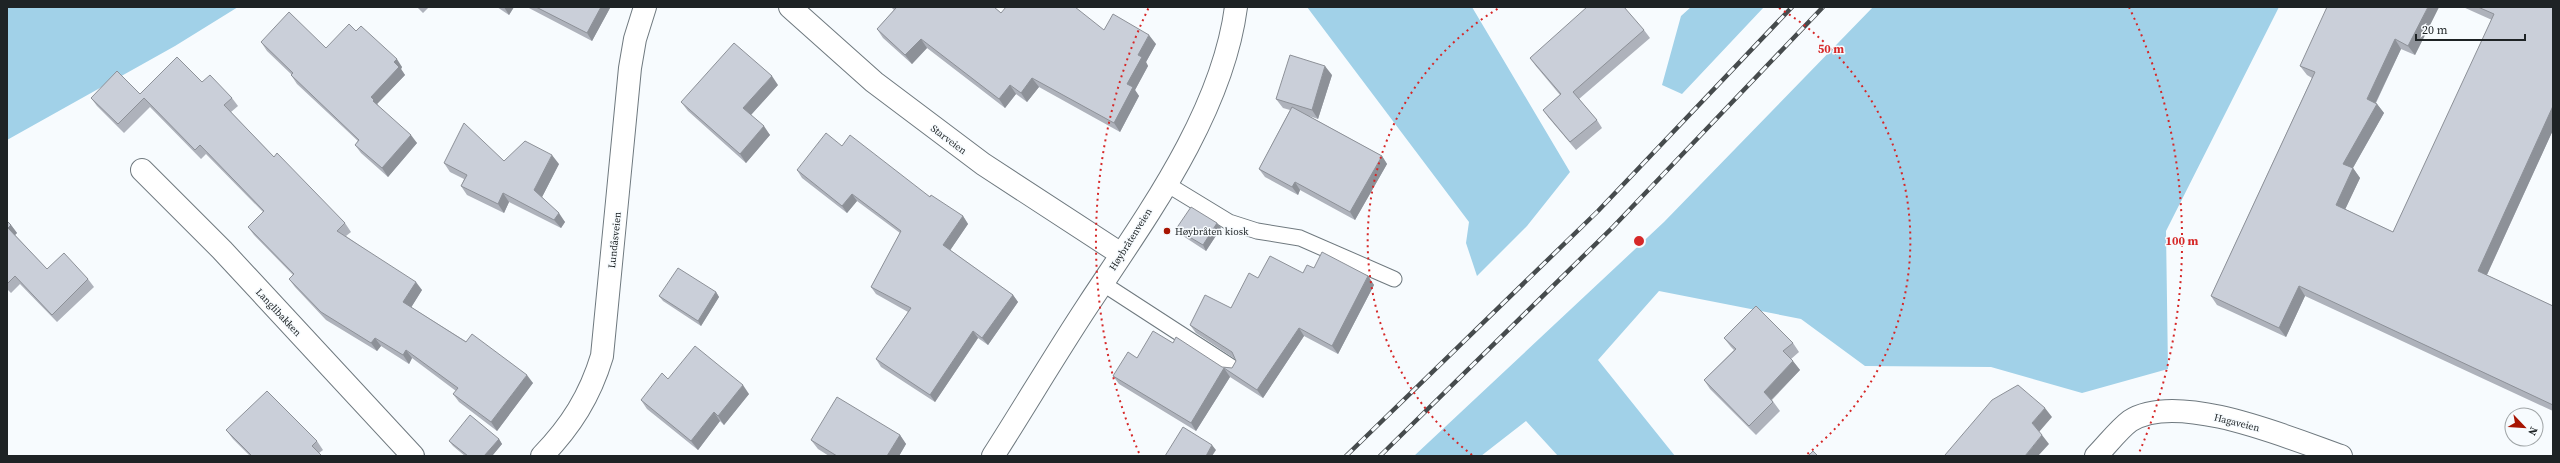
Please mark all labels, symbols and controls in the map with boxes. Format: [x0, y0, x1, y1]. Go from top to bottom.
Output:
scale bar [2416, 16, 2525, 42]
text: 20 m [2422, 22, 2448, 38]
text: 50 m [1818, 41, 1844, 57]
street label: Starveien [928, 122, 969, 157]
street label: Høybråtenveien [1106, 206, 1155, 273]
street label: Lundåsveien [605, 211, 624, 269]
place label: Høybråten kiosk [1175, 225, 1249, 238]
marker: Høybråten kiosk [1162, 226, 1172, 236]
text: 100 m [2166, 233, 2199, 249]
centre of rings [1632, 234, 1646, 248]
street label: Langlibakken [253, 286, 304, 339]
north arrow [2504, 407, 2544, 447]
street label: Hagaveien [2213, 411, 2261, 434]
text: N [2524, 424, 2541, 438]

